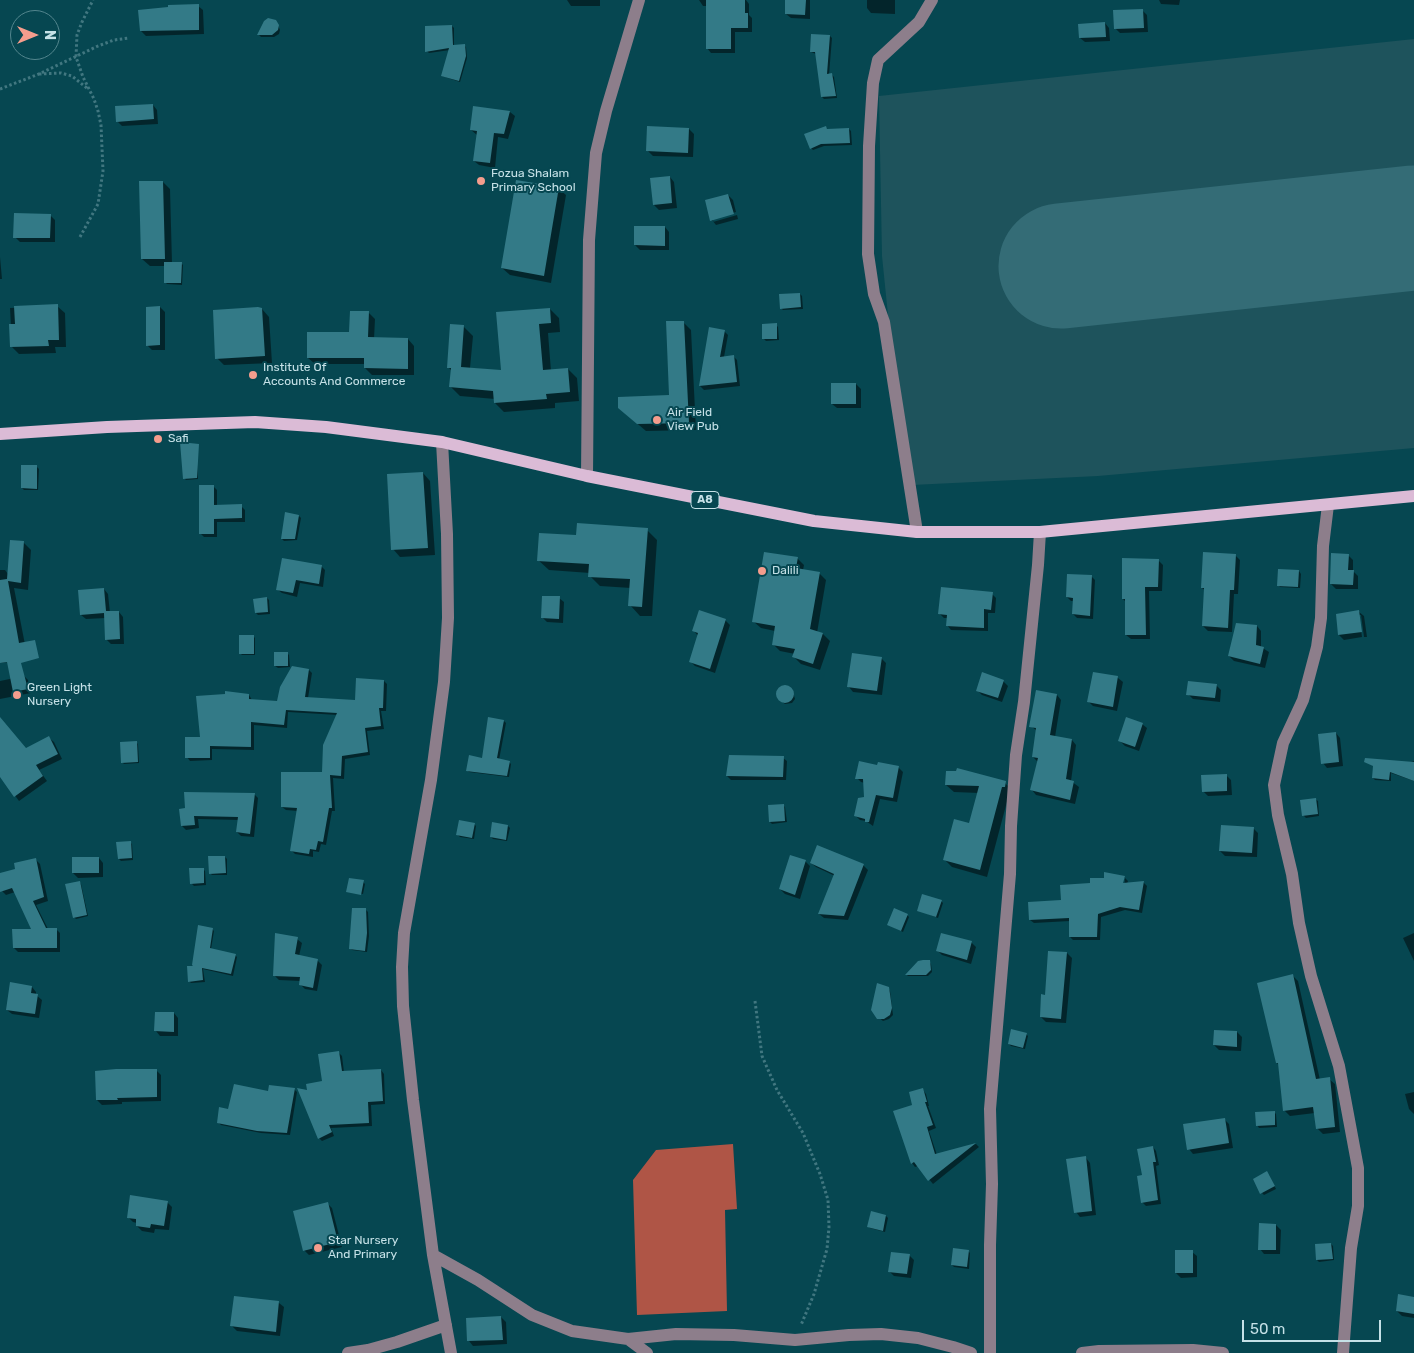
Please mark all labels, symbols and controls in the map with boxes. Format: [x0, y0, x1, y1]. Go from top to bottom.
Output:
north arrow [10, 10, 60, 60]
text: N [41, 30, 58, 40]
place label: Fozua Shalam Primary School [491, 167, 576, 195]
marker: Fozua Shalam Primary School [475, 175, 487, 187]
place label: Institute Of Accounts And Commerce [263, 361, 405, 389]
marker: Institute Of Accounts And Commerce [247, 369, 259, 381]
place label: Air Field View Pub [667, 406, 719, 434]
marker: Air Field View Pub [651, 414, 663, 426]
place label: Safi [168, 432, 189, 446]
marker: Safi [152, 433, 164, 445]
road number: A8 [691, 492, 719, 508]
place label: Dalili [772, 564, 799, 578]
marker: Dalili [756, 565, 768, 577]
place label: Green Light Nursery [27, 681, 92, 709]
marker: Green Light Nursery [11, 689, 23, 701]
place label: Star Nursery And Primary [328, 1234, 398, 1262]
marker: Star Nursery And Primary [312, 1242, 324, 1254]
scale bar [1244, 1310, 1383, 1342]
text: 50 m [1250, 1320, 1285, 1338]

